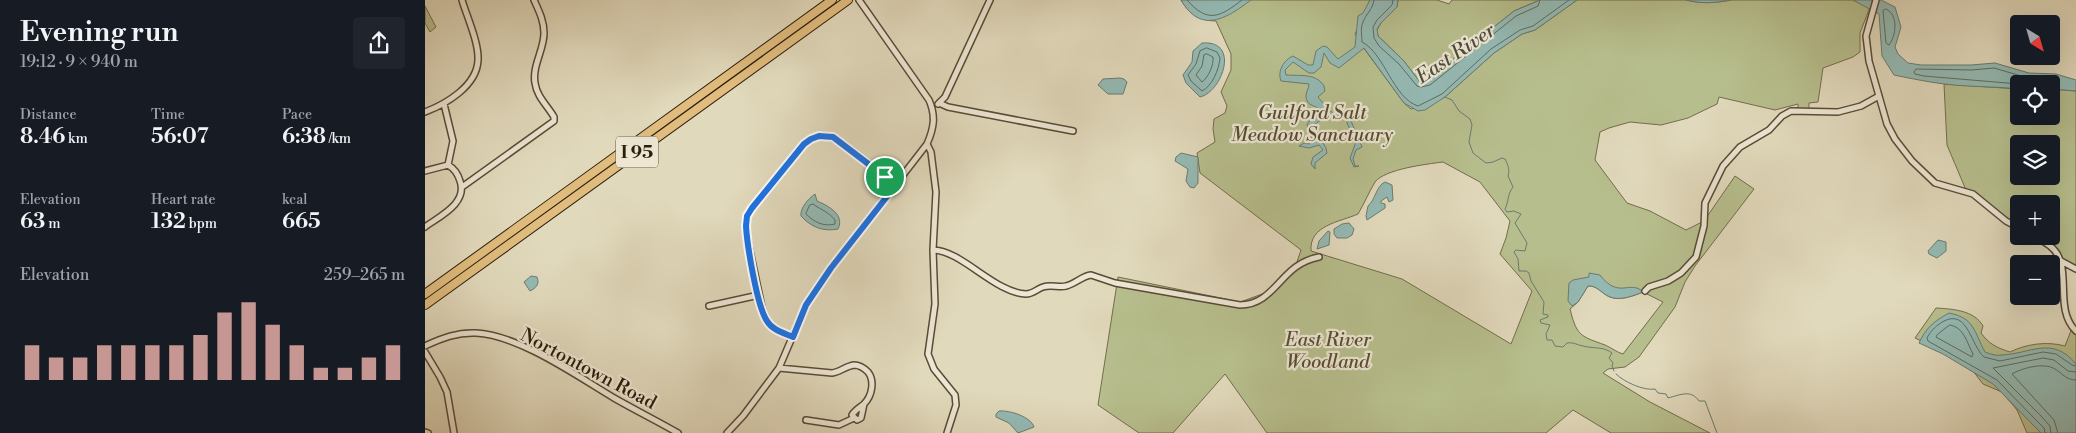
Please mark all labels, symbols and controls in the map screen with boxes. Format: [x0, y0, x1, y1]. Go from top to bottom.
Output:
text: Evening run [20, 15, 179, 50]
north arrow [2010, 15, 2060, 65]
map controls [2010, 15, 2060, 305]
button: share [353, 17, 405, 69]
water label: East River [1410, 18, 1501, 90]
text: 19:12 · 9 × 940 m [20, 52, 138, 72]
button: locate [2010, 75, 2060, 125]
park label: Guilford Salt Meadow Sanctuary [1231, 101, 1394, 147]
text: Distance [20, 106, 77, 124]
text: Time [151, 106, 185, 124]
text: Pace [282, 106, 312, 124]
text: 8.46 [20, 124, 65, 150]
text: 56:07 [151, 124, 208, 150]
text: 6:38 [282, 124, 326, 150]
text: km [65, 130, 88, 148]
text: /km [326, 130, 351, 148]
button: layers [2010, 135, 2060, 185]
road number: I 95 [616, 136, 658, 168]
pin [864, 156, 906, 198]
icon: arrive [871, 163, 899, 191]
text: Elevation [20, 191, 81, 209]
text: Heart rate [151, 191, 216, 209]
text: kcal [282, 191, 307, 209]
button: + [2010, 195, 2060, 245]
text: 63 [20, 209, 45, 235]
text: 132 [151, 209, 186, 235]
text: 665 [282, 209, 321, 235]
text: m [45, 215, 61, 233]
text: bpm [186, 215, 217, 233]
button: − [2010, 255, 2060, 305]
text: Elevation [20, 265, 89, 285]
text: 259–265 m [324, 265, 405, 285]
street label: Nortontown Road [516, 323, 661, 415]
park label: East River Woodland [1284, 328, 1372, 374]

